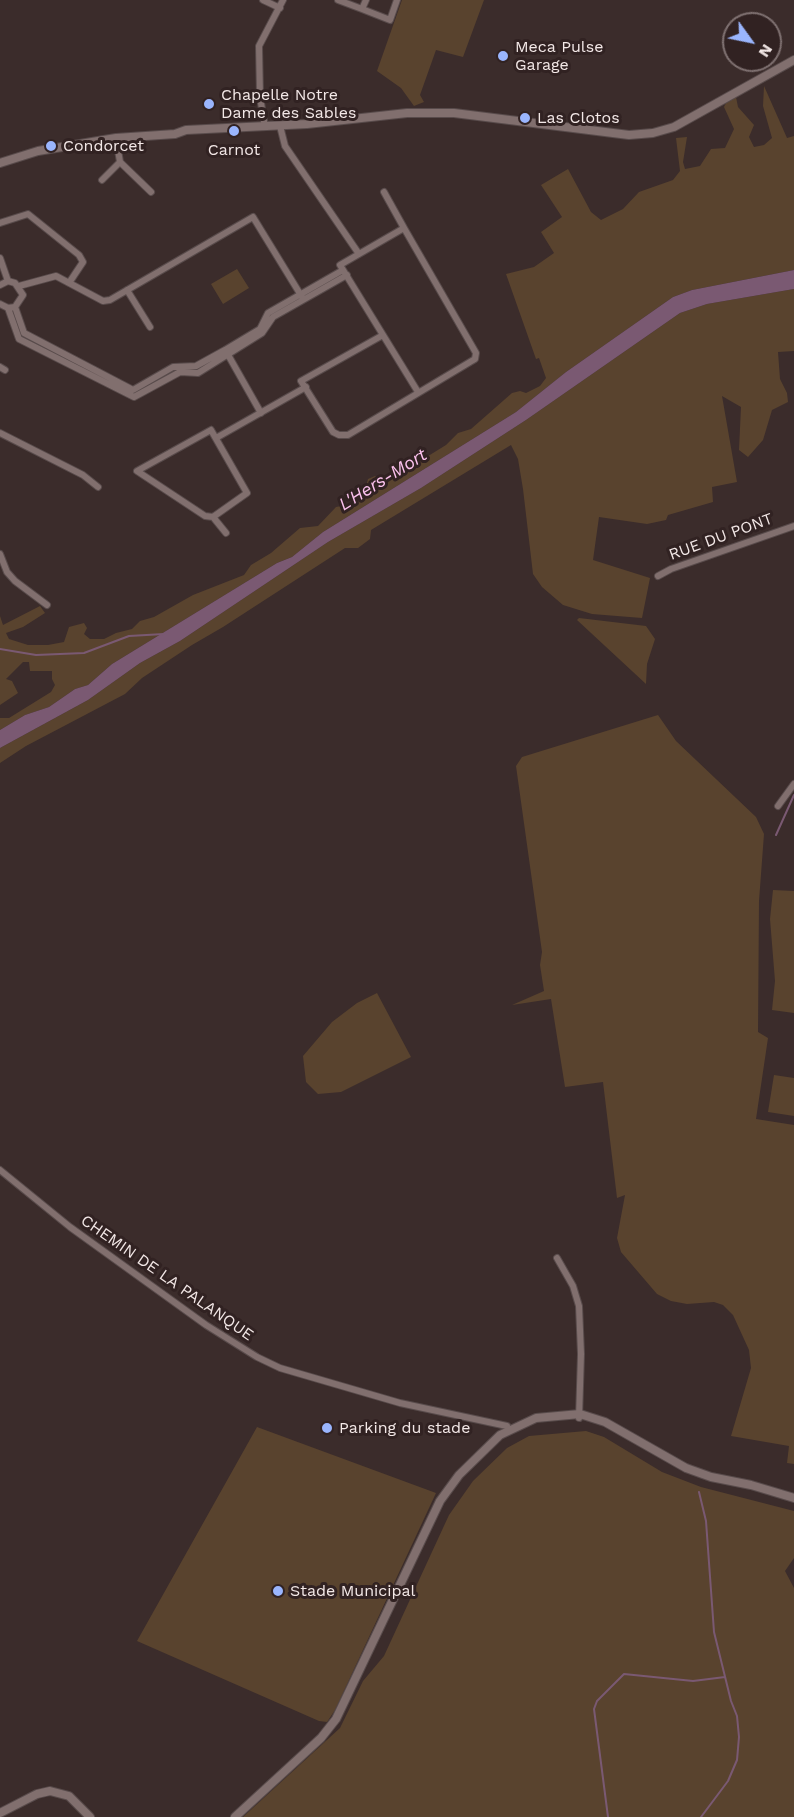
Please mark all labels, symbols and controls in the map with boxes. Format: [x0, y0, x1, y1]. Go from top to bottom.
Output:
north arrow [722, 12, 782, 72]
place label: Meca Pulse Garage [515, 37, 603, 75]
text: N [755, 41, 777, 61]
marker: Meca Pulse Garage [496, 49, 510, 63]
place label: Chapelle Notre Dame des Sables [221, 85, 356, 123]
marker: Chapelle Notre Dame des Sables [202, 97, 216, 111]
place label: Las Clotos [537, 108, 620, 128]
marker: Las Clotos [518, 111, 532, 125]
marker: Carnot [227, 124, 241, 138]
place label: Condorcet [63, 136, 144, 156]
marker: Condorcet [44, 139, 58, 153]
place label: Carnot [208, 140, 260, 160]
water label: L'Hers-Mort [335, 444, 431, 516]
street label: RUE DU PONT [666, 509, 776, 565]
street label: CHEMIN DE LA PALANQUE [77, 1211, 257, 1345]
place label: Parking du stade [339, 1418, 470, 1438]
marker: Parking du stade [320, 1421, 334, 1435]
place label: Stade Municipal [290, 1581, 416, 1601]
marker: Stade Municipal [271, 1584, 285, 1598]

